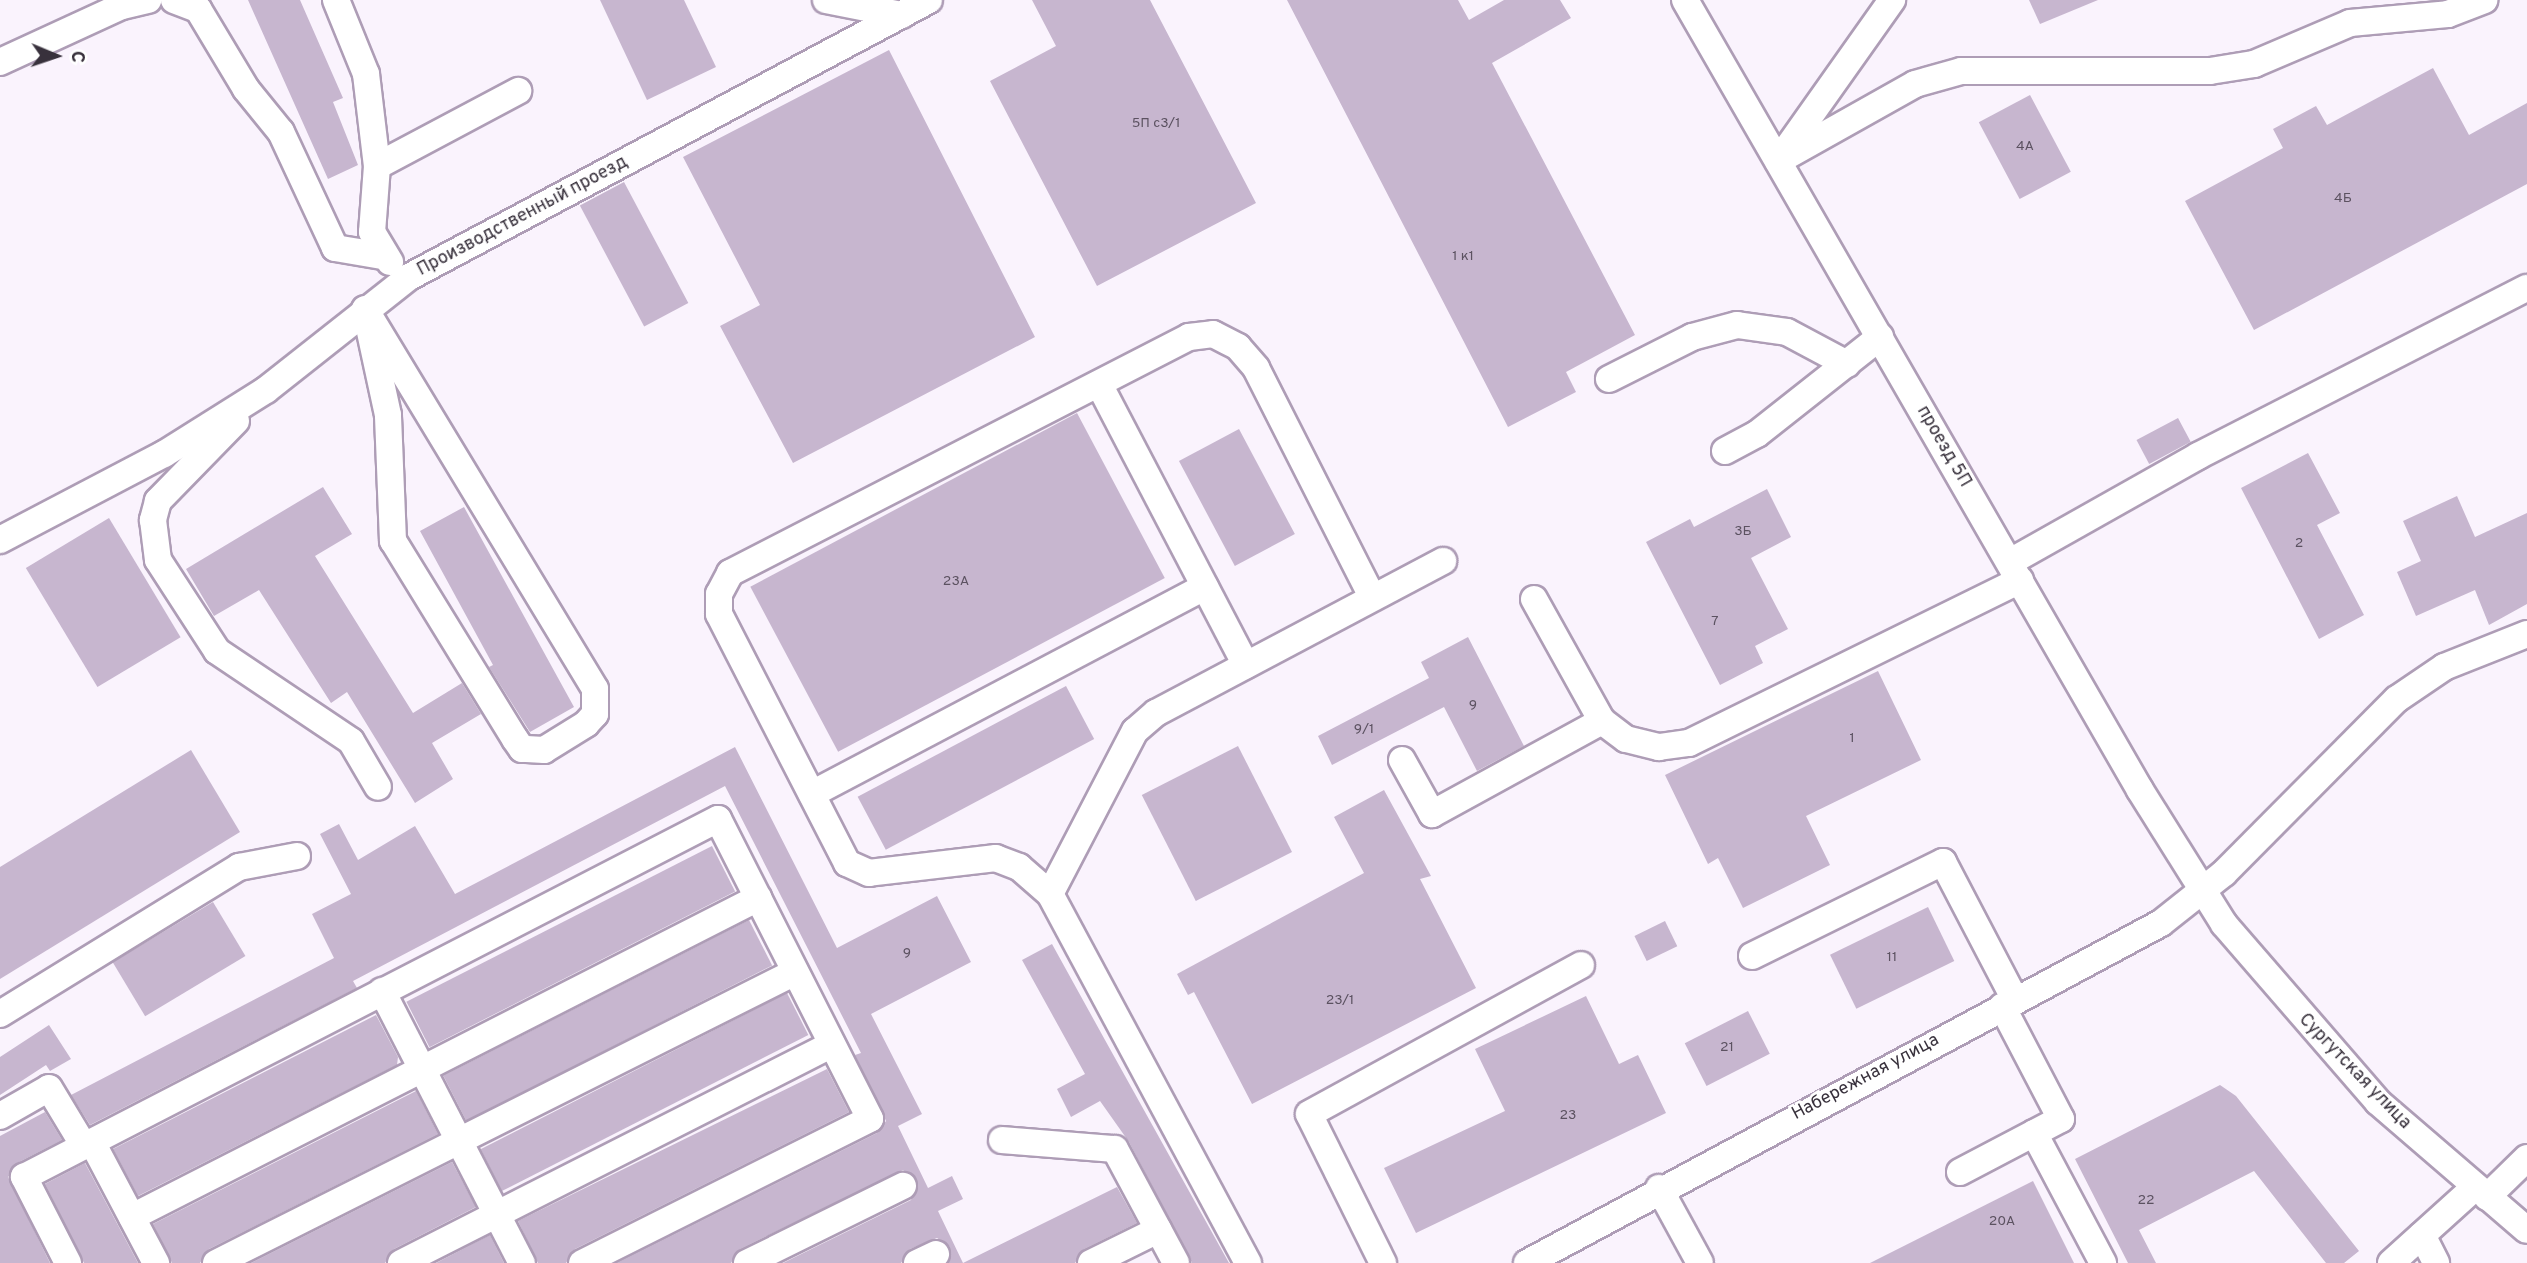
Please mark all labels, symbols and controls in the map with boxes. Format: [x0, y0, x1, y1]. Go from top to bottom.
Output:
north arrow [21, 21, 91, 91]
text: С [65, 50, 89, 63]
house number: 5П с3/1 [1132, 116, 1180, 132]
house number: 4А [2016, 139, 2034, 155]
street label: Производственный проезд [414, 152, 632, 282]
house number: 4Б [2334, 191, 2352, 207]
house number: 1 к1 [1452, 249, 1474, 265]
street label: проезд 5П [1911, 402, 1975, 492]
house number: 3Б [1734, 524, 1752, 540]
house number: 2 [2295, 536, 2303, 552]
house number: 23А [943, 574, 969, 590]
house number: 7 [1711, 614, 1719, 630]
house number: 9 [1469, 698, 1477, 714]
house number: 9/1 [1354, 722, 1374, 738]
house number: 1 [1849, 731, 1855, 747]
house number: 9 [903, 946, 911, 962]
house number: 11 [1887, 950, 1897, 966]
house number: 23/1 [1326, 993, 1354, 1009]
street label: Сургутская улица [2293, 1010, 2415, 1134]
street label: Набережная улица [1789, 1030, 1943, 1126]
house number: 21 [1720, 1040, 1734, 1056]
house number: 23 [1560, 1108, 1576, 1124]
house number: 22 [2137, 1193, 2155, 1209]
house number: 20А [1989, 1214, 2015, 1230]

